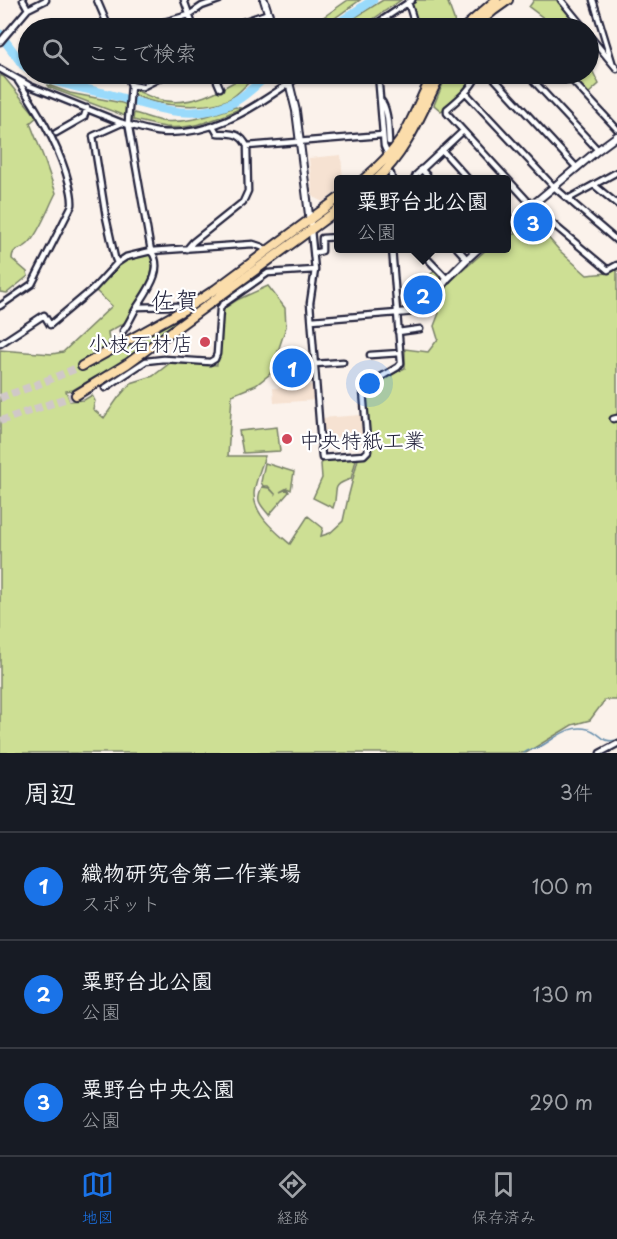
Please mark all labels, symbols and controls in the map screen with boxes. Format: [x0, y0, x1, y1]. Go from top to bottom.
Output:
search box [18, 18, 599, 84]
icon: search [39, 35, 72, 68]
text: ここで検索 [87, 35, 197, 68]
popup [334, 175, 511, 253]
text: 粟野台北公園 [356, 183, 489, 216]
pin: 3 [514, 200, 552, 244]
text: 公園 [356, 216, 396, 246]
pin: 2 [404, 272, 442, 318]
district label: 佐賀 [151, 281, 199, 317]
place label: 小枝石材店 [88, 326, 193, 358]
marker: 小枝石材店 [198, 335, 212, 349]
pin: 1 [272, 346, 312, 391]
your location [355, 369, 384, 398]
place label: 中央特紙工業 [299, 423, 425, 455]
marker: 中央特紙工業 [280, 432, 294, 446]
text: 周辺 [24, 773, 76, 812]
text: 3件 [560, 777, 593, 807]
text: 織物研究舎第二作業場 [81, 855, 301, 888]
text: 1 [39, 871, 48, 901]
text: 100 m [532, 871, 593, 901]
text: スポット [81, 888, 161, 918]
text: 粟野台北公園 [81, 963, 213, 996]
text: 2 [36, 979, 51, 1009]
text: 130 m [533, 979, 593, 1009]
text: 公園 [81, 996, 121, 1026]
text: 粟野台中央公園 [81, 1071, 235, 1104]
text: 3 [37, 1087, 50, 1117]
text: 290 m [529, 1087, 593, 1117]
text: 公園 [81, 1104, 121, 1134]
tab: 地図 [81, 1168, 114, 1228]
tab: 経路 [276, 1168, 309, 1228]
tab: 保存済み [472, 1168, 536, 1228]

